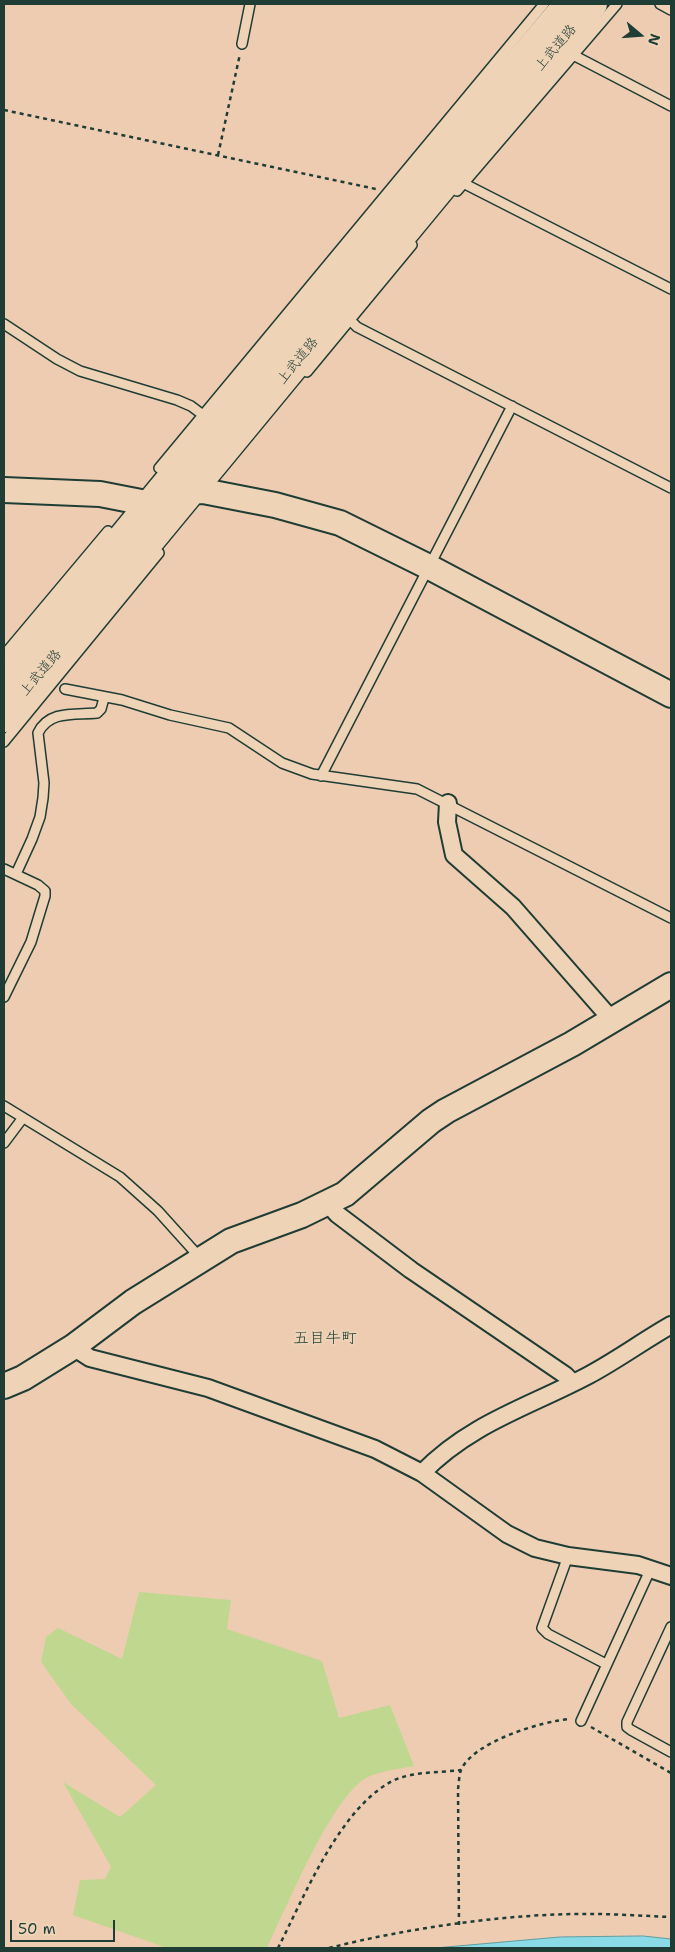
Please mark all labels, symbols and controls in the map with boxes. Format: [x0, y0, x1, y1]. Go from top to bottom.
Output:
north arrow [615, 10, 665, 60]
street label: 上武道路 [532, 21, 580, 75]
text: N [644, 32, 665, 48]
street label: 上武道路 [274, 334, 322, 388]
street label: 上武道路 [17, 646, 65, 700]
district label: 五目牛町 [293, 1329, 357, 1349]
scale bar [12, 1910, 118, 1942]
text: 50 m [18, 1919, 56, 1939]

